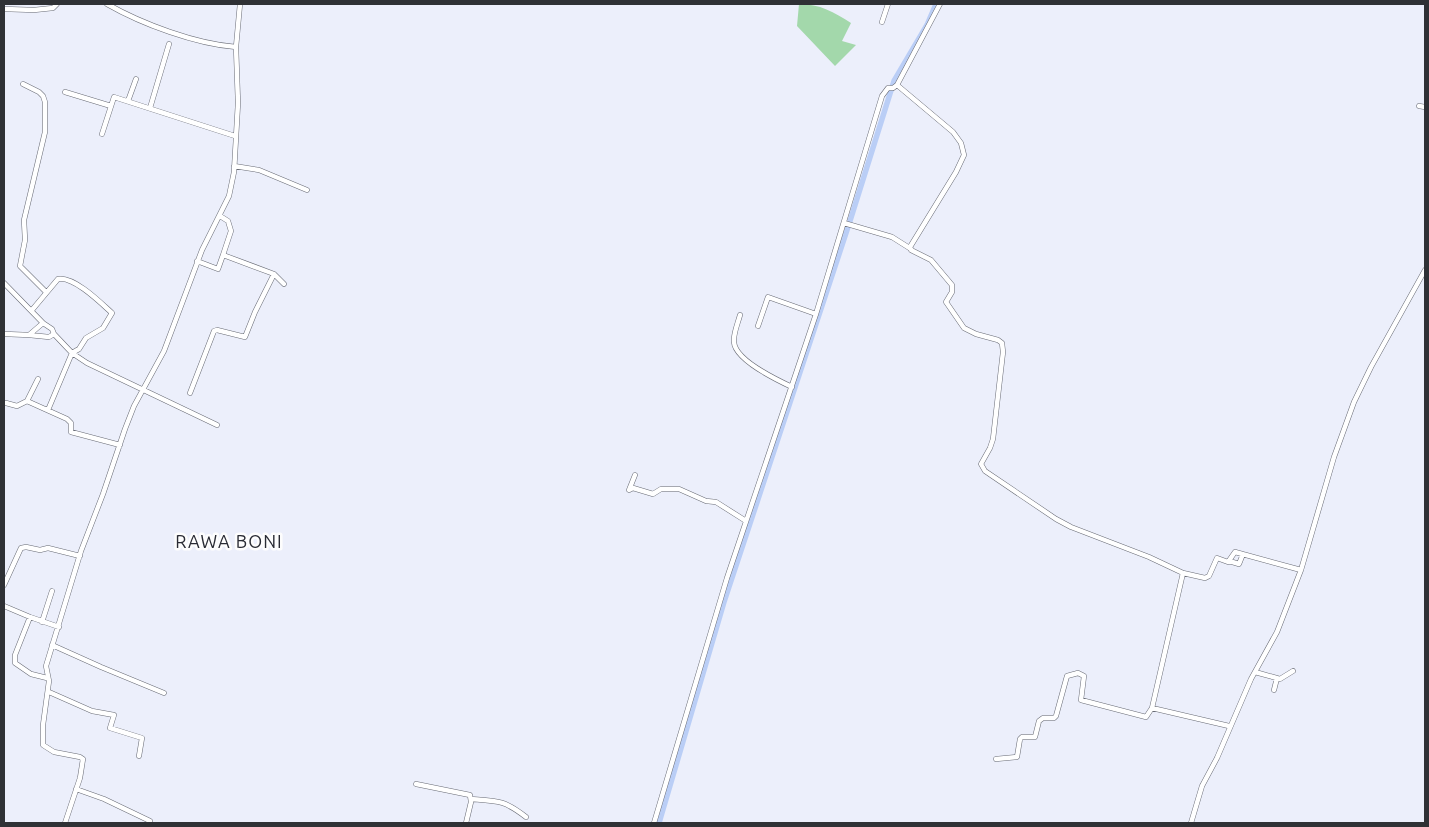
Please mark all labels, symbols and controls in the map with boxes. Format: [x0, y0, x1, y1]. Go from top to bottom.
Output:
district label: RAWA BONI [175, 531, 283, 551]

